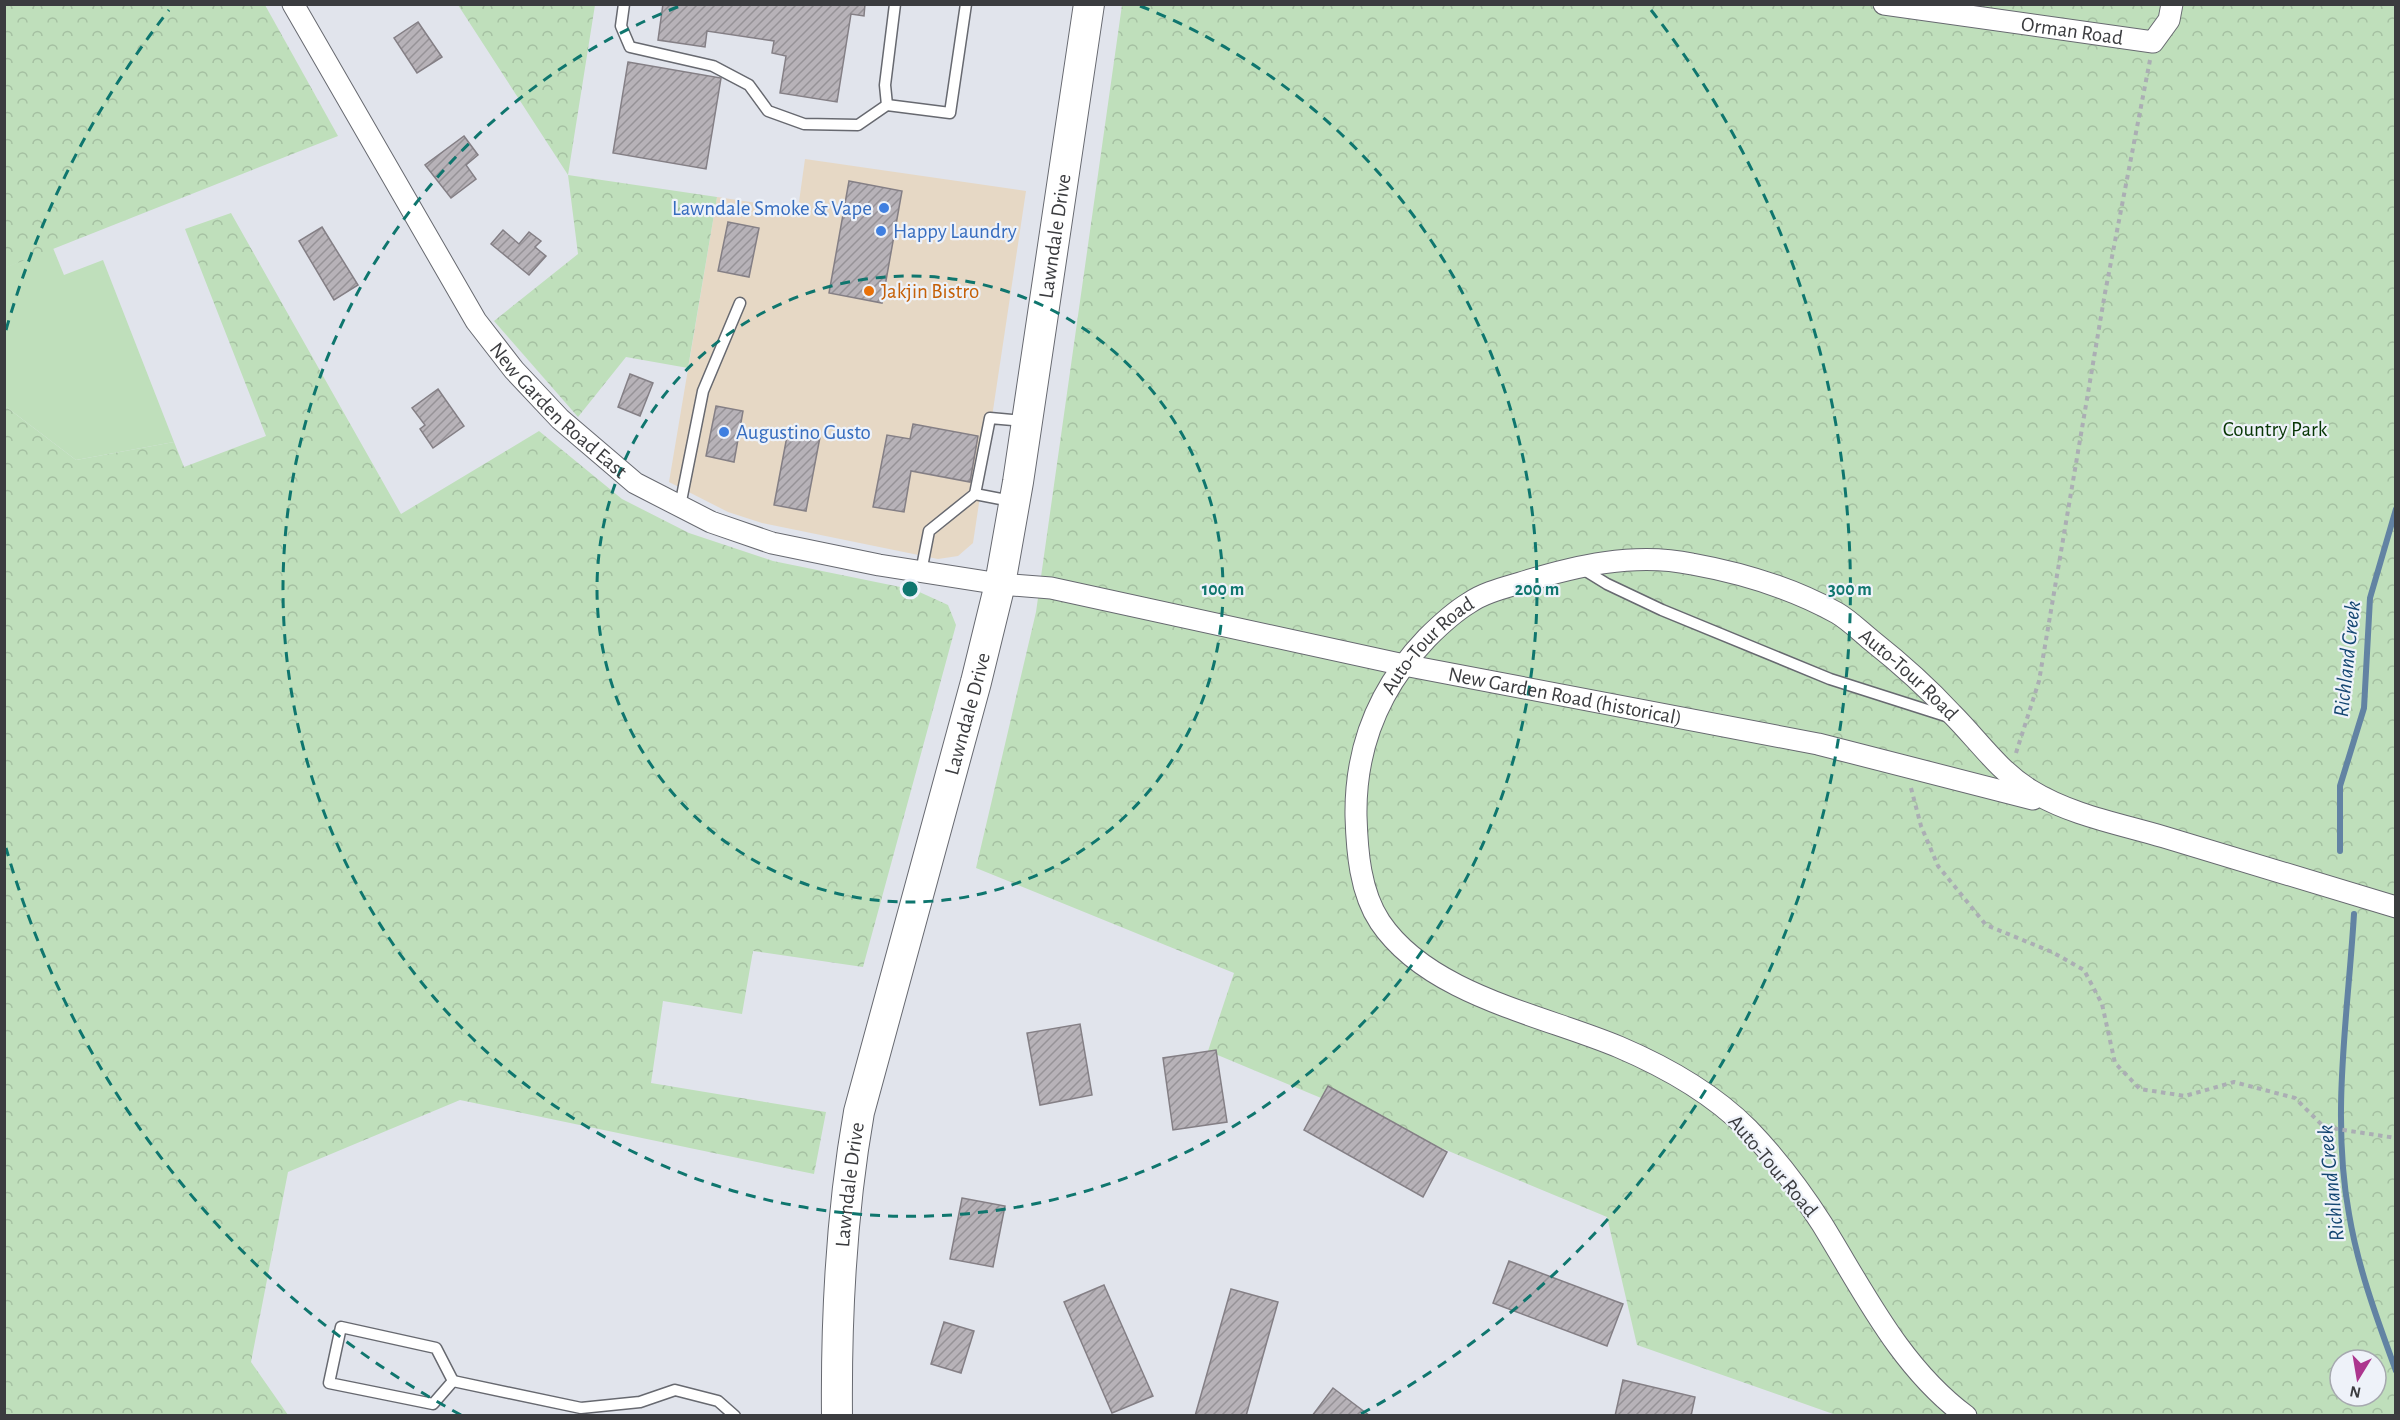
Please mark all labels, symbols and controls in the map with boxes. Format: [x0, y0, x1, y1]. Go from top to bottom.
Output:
street label: Orman Road [2020, 13, 2124, 48]
street label: Lawndale Drive [1035, 172, 1074, 300]
place label: Lawndale Smoke & Vape [672, 198, 872, 219]
marker: Lawndale Smoke & Vape [877, 201, 891, 215]
place label: Happy Laundry [893, 221, 1017, 242]
marker: Happy Laundry [874, 224, 888, 238]
place label: Jakjin Bistro [881, 281, 979, 302]
marker: Jakjin Bistro [862, 284, 876, 298]
street label: New Garden Road East [486, 338, 631, 482]
park label: Country Park [2223, 419, 2328, 440]
place label: Augustino Gusto [736, 422, 871, 443]
marker: Augustino Gusto [717, 425, 731, 439]
centre of rings [900, 579, 920, 599]
text: 100 m [1202, 581, 1244, 599]
text: 200 m [1515, 581, 1559, 599]
text: 300 m [1828, 581, 1872, 599]
street label: Auto-Tour Road [1377, 592, 1477, 698]
water label: Richland Creek [2330, 600, 2364, 718]
street label: Auto-Tour Road [1855, 624, 1963, 724]
street label: Lawndale Drive [941, 650, 993, 777]
street label: New Garden Road (historical) [1447, 663, 1684, 728]
street label: Auto-Tour Road [1725, 1111, 1822, 1221]
street label: Lawndale Drive [832, 1121, 868, 1248]
water label: Richland Creek [2314, 1124, 2348, 1242]
north arrow [2328, 1348, 2388, 1408]
text: N [2348, 1383, 2362, 1401]

